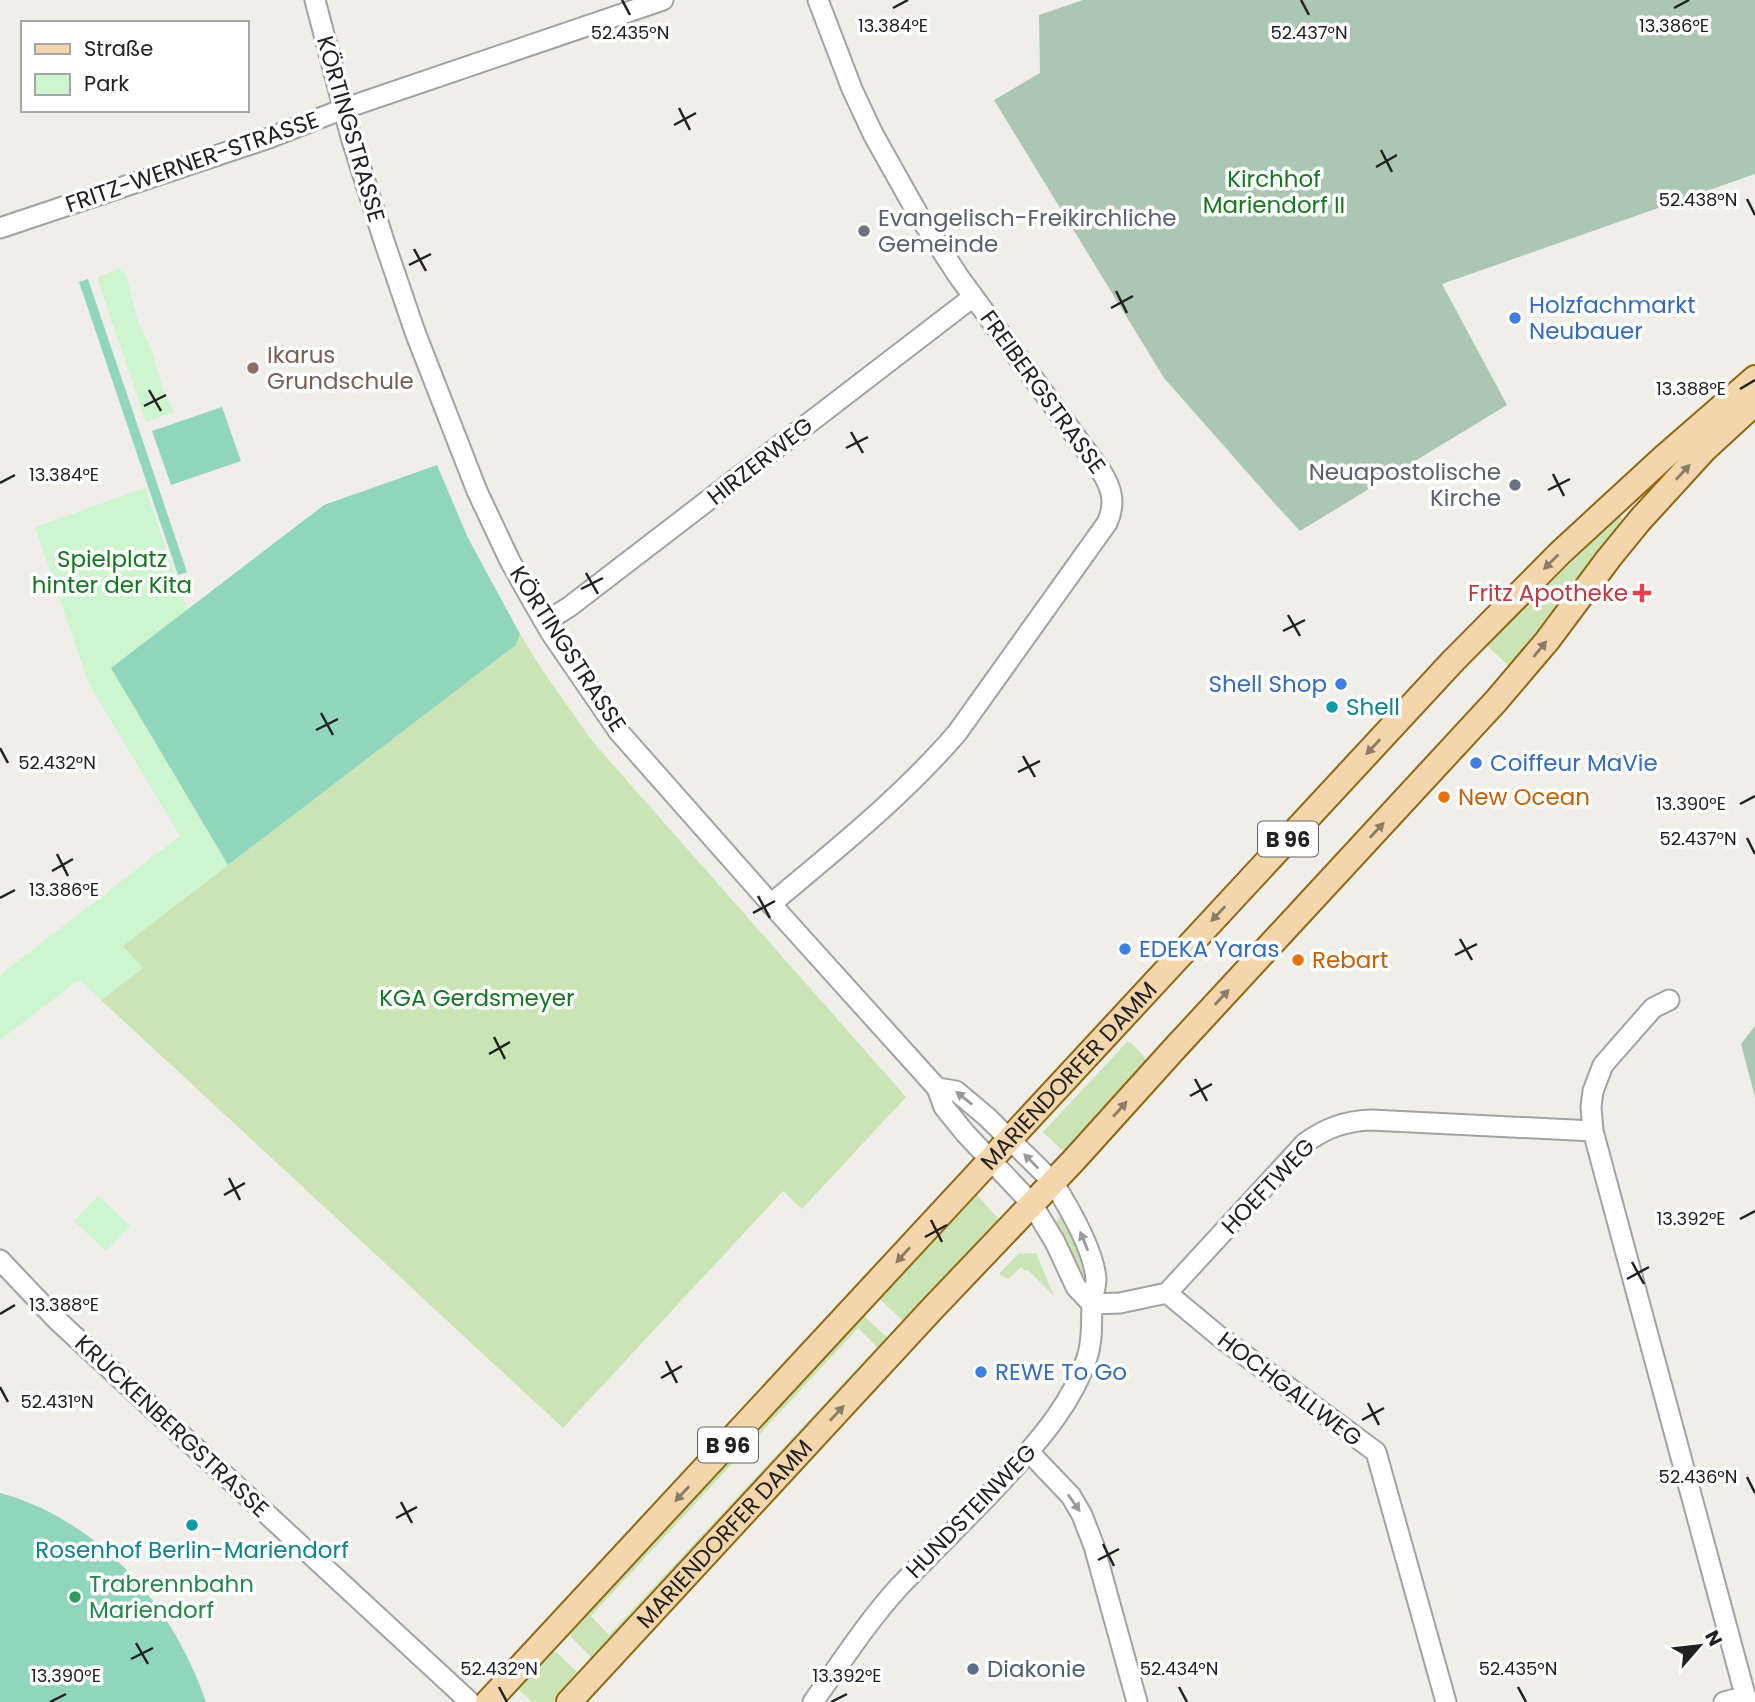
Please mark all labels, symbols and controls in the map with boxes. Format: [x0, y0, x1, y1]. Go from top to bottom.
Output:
text: 13.384°E [858, 13, 928, 38]
text: 13.386°E [1639, 13, 1709, 38]
text: 52.435°N [591, 20, 669, 45]
text: 52.437°N [1270, 20, 1348, 45]
legend [21, 21, 248, 112]
street label: KÖRTINGSTRASSE [309, 32, 393, 226]
text: Straße [84, 34, 153, 63]
text: Park [84, 69, 129, 98]
street label: FRITZ-WERNER-STRASSE [61, 104, 323, 220]
park label: Kirchhof Mariendorf II [1203, 163, 1345, 221]
text: 52.438°N [1659, 187, 1737, 212]
place label: Evangelisch-Freikirchliche Gemeinde [878, 202, 1177, 260]
marker: Evangelisch-Freikirchliche Gemeinde [856, 223, 872, 239]
place label: Holzfachmarkt Neubauer [1529, 289, 1696, 347]
street label: FREIBERGSTRASSE [973, 304, 1113, 480]
marker: Holzfachmarkt Neubauer [1507, 310, 1523, 326]
place label: Ikarus Grundschule [267, 339, 414, 397]
marker: Ikarus Grundschule [245, 360, 261, 376]
text: 13.388°E [1656, 376, 1726, 401]
street label: HIRZERWEG [701, 410, 819, 512]
place label: Neuapostolische Kirche [1309, 456, 1501, 514]
text: 13.384°E [29, 462, 99, 487]
one-way arrow [1675, 463, 1691, 481]
marker: Neuapostolische Kirche [1507, 477, 1523, 493]
park label: Spielplatz hinter der Kita [32, 543, 192, 601]
one-way arrow [1542, 554, 1559, 571]
street label: KÖRTINGSTRASSE [502, 560, 634, 738]
place label: Fritz Apotheke [1468, 577, 1628, 609]
marker: Fritz Apotheke [1634, 585, 1650, 601]
one-way arrow [1532, 640, 1547, 657]
place label: Shell Shop [1209, 668, 1327, 700]
marker: Shell Shop [1333, 676, 1349, 692]
place label: Shell [1346, 691, 1400, 723]
marker: Shell [1324, 699, 1340, 715]
one-way arrow [1365, 738, 1381, 756]
place label: Coiffeur MaVie [1490, 747, 1658, 779]
text: 52.432°N [18, 750, 96, 775]
marker: Coiffeur MaVie [1468, 755, 1484, 771]
place label: New Ocean [1458, 781, 1590, 813]
marker: New Ocean [1436, 789, 1452, 805]
text: 13.390°E [1656, 791, 1726, 816]
one-way arrow [1369, 821, 1385, 839]
road number: B 96 [1258, 822, 1318, 856]
text: 52.437°N [1659, 826, 1737, 851]
text: 13.386°E [29, 877, 99, 902]
one-way arrow [1211, 905, 1227, 922]
place label: EDEKA Yaras [1139, 933, 1279, 965]
marker: EDEKA Yaras [1117, 941, 1133, 957]
place label: Rebart [1312, 944, 1388, 976]
marker: Rebart [1290, 952, 1306, 968]
street label: MARIENDORFER DAMM [973, 975, 1164, 1177]
park label: KGA Gerdsmeyer [379, 982, 575, 1014]
one-way arrow [1214, 989, 1230, 1006]
one-way arrow [955, 1091, 973, 1106]
one-way arrow [1112, 1100, 1128, 1118]
street label: HOEFTWEG [1214, 1131, 1322, 1241]
one-way arrow [1023, 1153, 1039, 1169]
text: 13.392°E [1656, 1206, 1726, 1231]
one-way arrow [1078, 1230, 1089, 1251]
one-way arrow [896, 1246, 912, 1263]
text: 13.388°E [29, 1292, 99, 1317]
street label: HOCHGALLWEG [1211, 1324, 1369, 1454]
street label: KRUCKENBERGSTRASSE [68, 1327, 276, 1525]
place label: REWE To Go [995, 1356, 1127, 1388]
marker: REWE To Go [973, 1364, 989, 1380]
text: 52.431°N [20, 1389, 94, 1414]
one-way arrow [828, 1405, 844, 1422]
road number: B 96 [698, 1428, 758, 1462]
street label: MARIENDORFER DAMM [629, 1432, 820, 1635]
street label: HUNDSTEINWEG [899, 1437, 1043, 1585]
text: 52.436°N [1659, 1464, 1737, 1489]
one-way arrow [674, 1485, 690, 1503]
one-way arrow [1067, 1494, 1081, 1512]
marker: Rosenhof Berlin-Mariendorf [184, 1517, 200, 1533]
place label: Rosenhof Berlin-Mariendorf [35, 1534, 349, 1566]
place label: Trabrennbahn Mariendorf [89, 1568, 254, 1626]
marker: Trabrennbahn Mariendorf [67, 1589, 83, 1605]
north arrow [1664, 1611, 1734, 1681]
text: N [1698, 1626, 1729, 1651]
place label: Diakonie [987, 1653, 1086, 1685]
text: 52.432°N [460, 1656, 538, 1681]
text: 52.434°N [1140, 1656, 1218, 1681]
text: 52.435°N [1479, 1656, 1557, 1681]
marker: Diakonie [965, 1661, 981, 1677]
text: 13.390°E [31, 1663, 101, 1688]
text: 13.392°E [812, 1663, 882, 1688]

